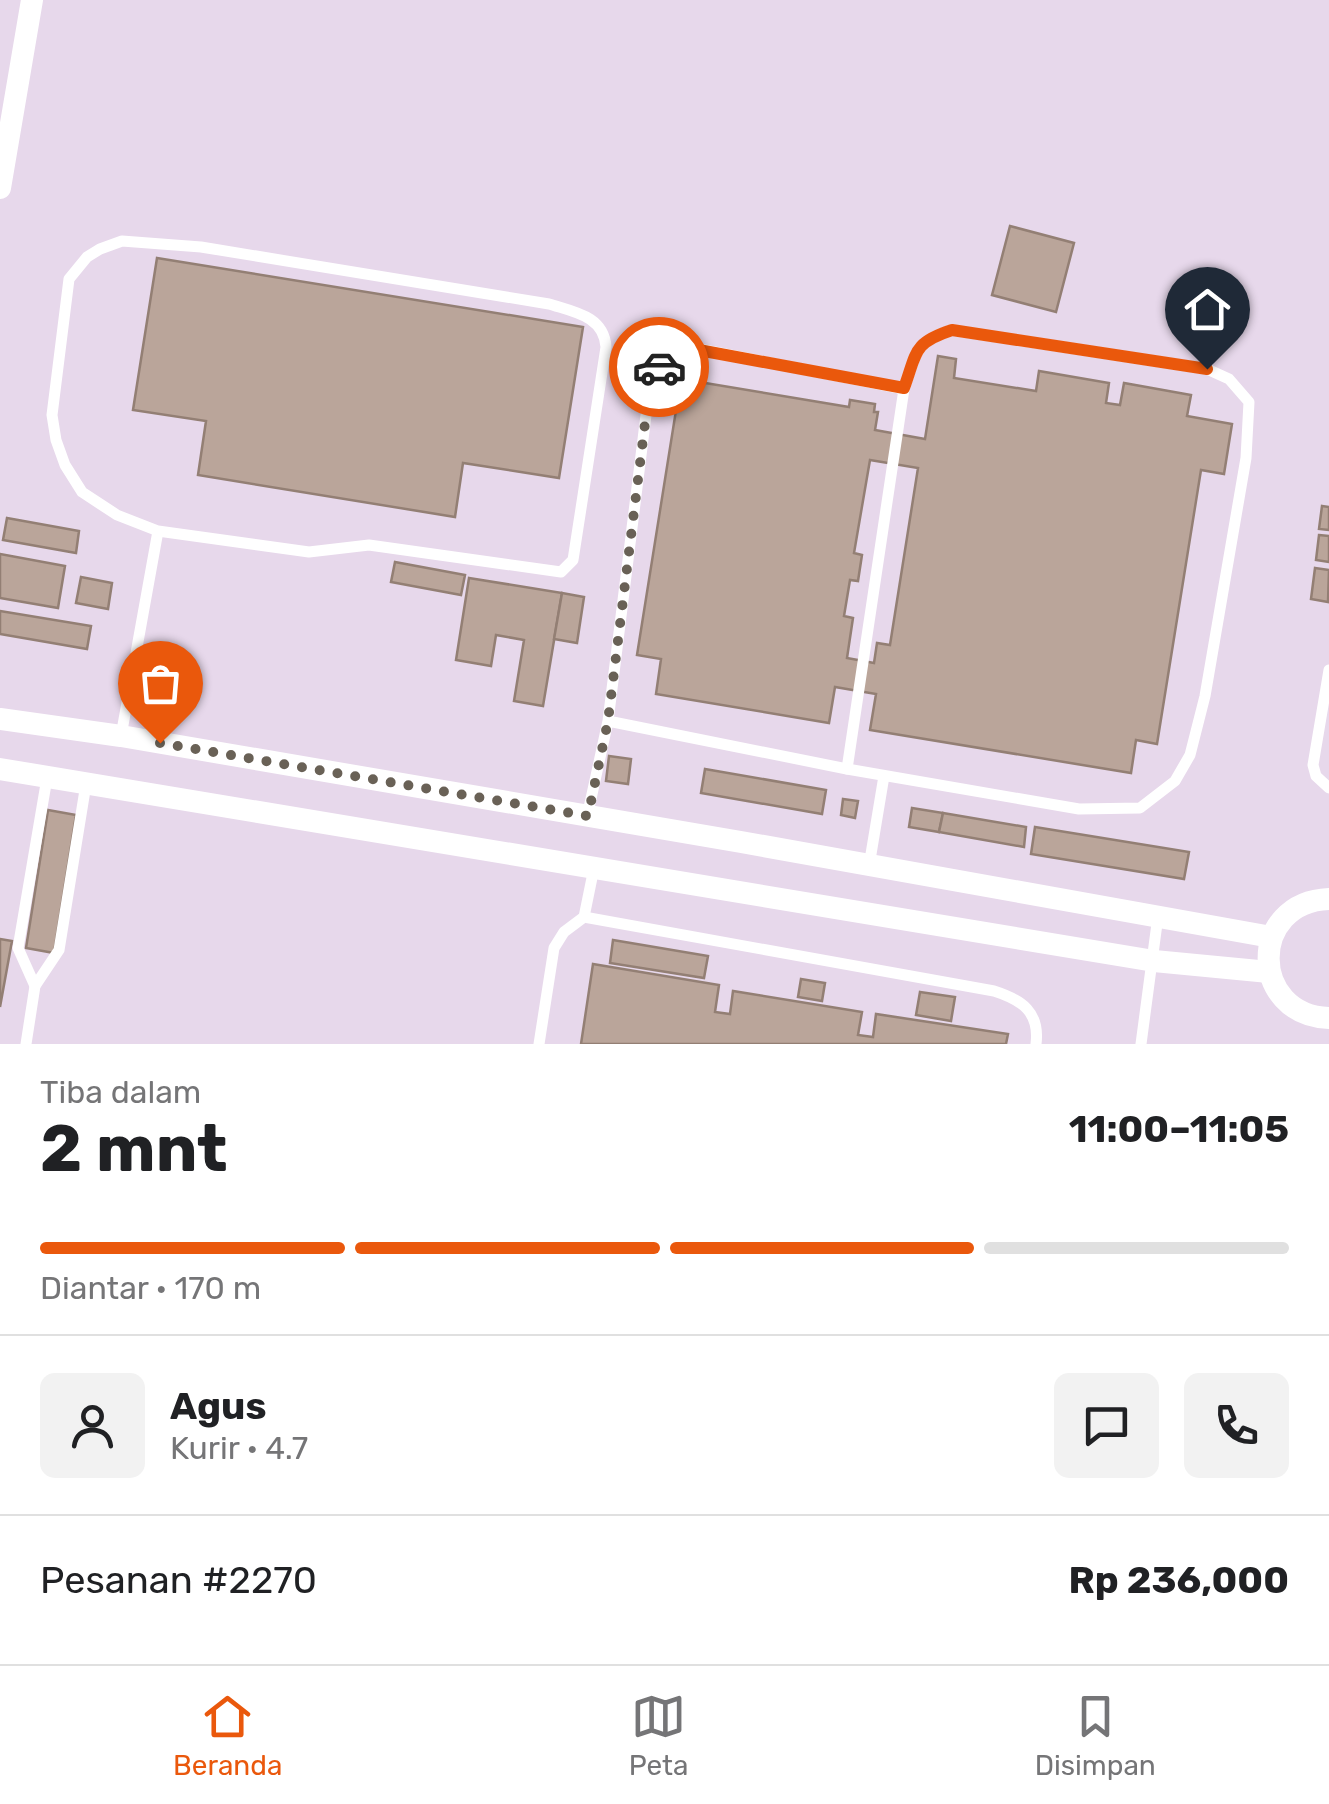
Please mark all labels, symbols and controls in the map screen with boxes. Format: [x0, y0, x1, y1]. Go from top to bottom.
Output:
pin [1165, 267, 1250, 370]
icon: home [1180, 282, 1235, 337]
courier [609, 317, 709, 417]
icon: car [632, 340, 687, 395]
pin [118, 641, 203, 744]
icon: bag [133, 656, 188, 711]
text: Tiba dalam [40, 1073, 201, 1111]
text: 11:00–11:05 [1069, 1106, 1289, 1152]
text: 2 mnt [40, 1110, 227, 1187]
text: Diantar · 170 m [40, 1269, 261, 1307]
button: person [40, 1373, 145, 1478]
button: chat [1054, 1373, 1159, 1478]
button: phone [1184, 1373, 1289, 1478]
text: Agus [170, 1383, 266, 1429]
text: Kurir · 4.7 [170, 1429, 308, 1467]
text: Pesanan #2270 [40, 1557, 317, 1603]
text: Rp 236,000 [1068, 1557, 1289, 1603]
tab: Beranda [173, 1689, 282, 1782]
tab: Peta [629, 1689, 688, 1782]
tab: Disimpan [1035, 1689, 1156, 1782]

